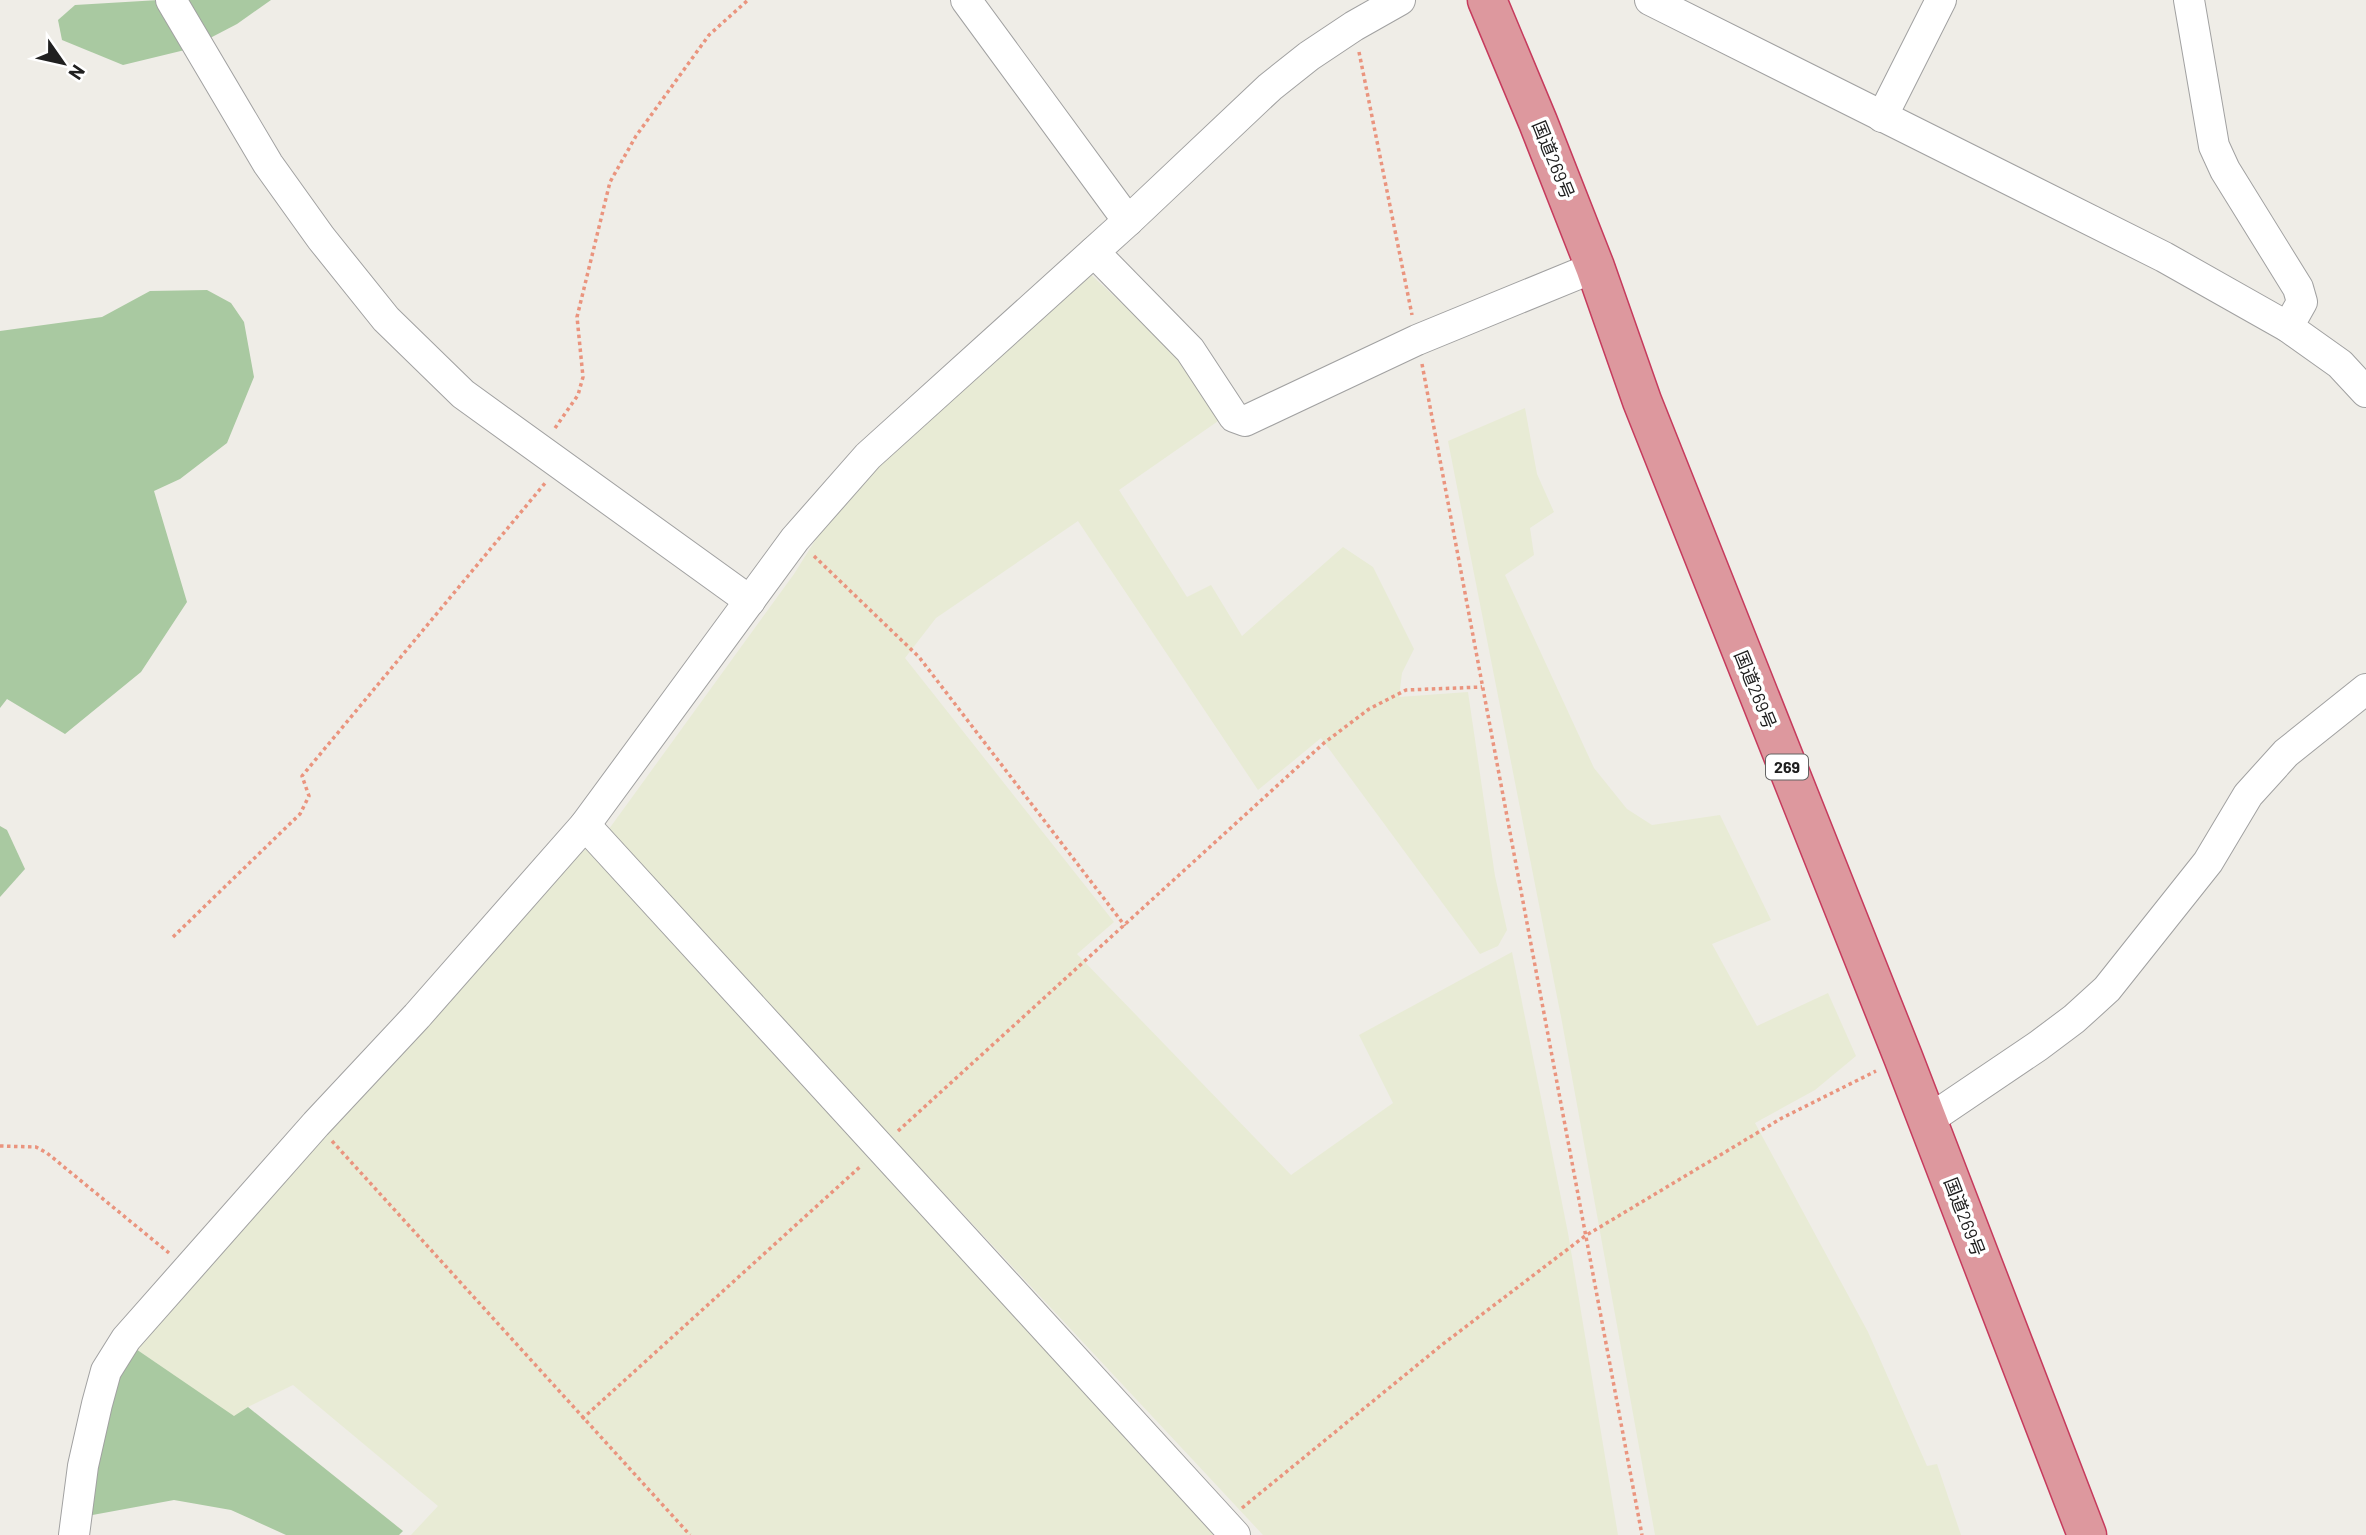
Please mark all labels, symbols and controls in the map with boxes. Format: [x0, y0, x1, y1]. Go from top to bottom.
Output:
north arrow [28, 28, 98, 98]
text: N [64, 61, 91, 84]
street label: 国道269号 [1528, 117, 1580, 202]
street label: 国道269号 [1730, 647, 1782, 732]
road number: 269 [1766, 754, 1808, 780]
street label: 国道269号 [1940, 1174, 1990, 1259]

